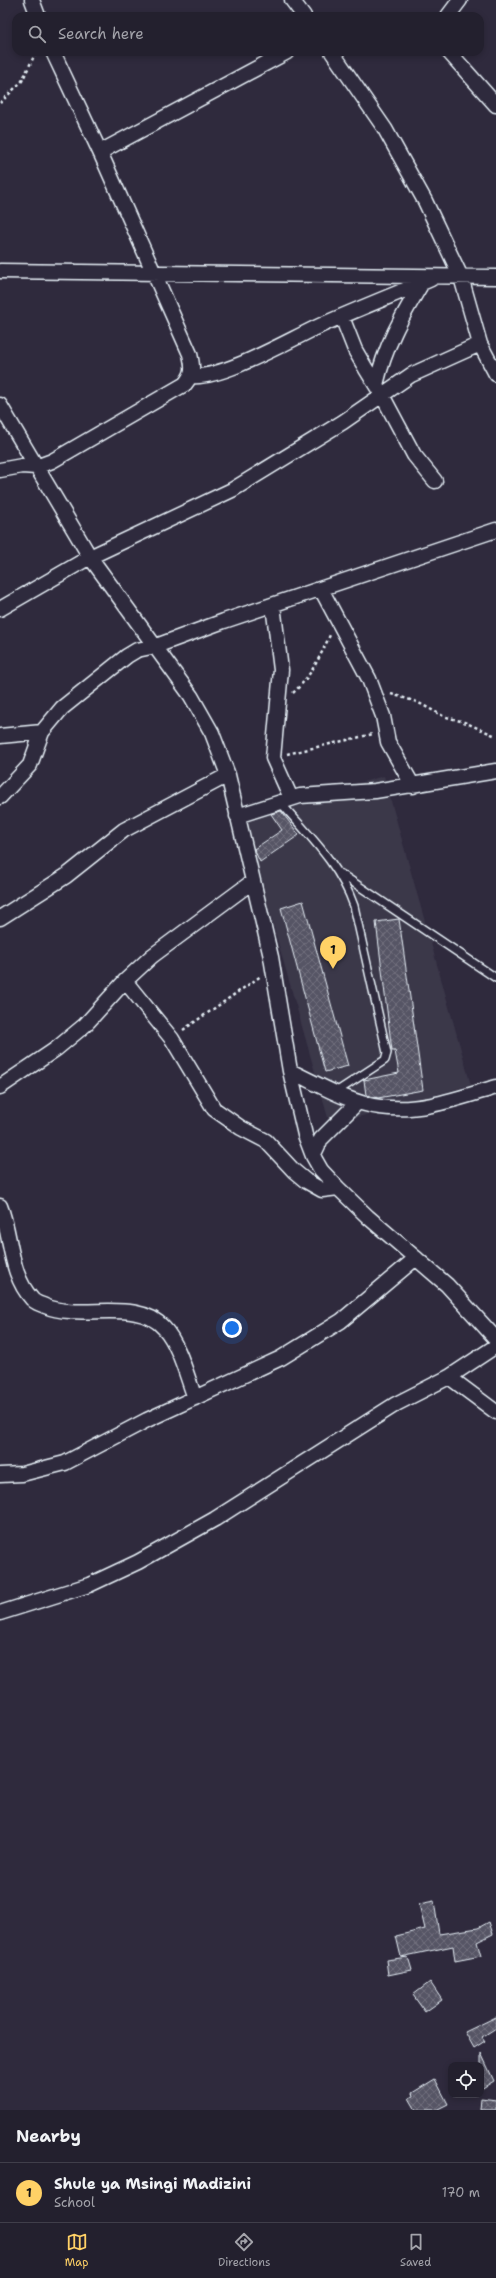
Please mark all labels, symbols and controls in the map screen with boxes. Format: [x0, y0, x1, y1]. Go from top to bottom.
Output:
search box [12, 12, 484, 56]
icon: search [26, 23, 48, 45]
text: Search here [58, 24, 144, 44]
pin: 1 [320, 936, 346, 969]
your location [222, 1318, 242, 1338]
map controls [448, 2062, 484, 2098]
button: locate [448, 2062, 484, 2098]
text: Nearby [16, 2125, 81, 2147]
text: Shule ya Msingi Madizini [54, 2174, 251, 2194]
text: 1 [26, 2184, 32, 2201]
text: 170 m [442, 2184, 480, 2201]
text: School [54, 2194, 95, 2211]
tab: Map [65, 2231, 88, 2270]
tab: Directions [218, 2231, 270, 2270]
tab: Saved [400, 2231, 431, 2270]

